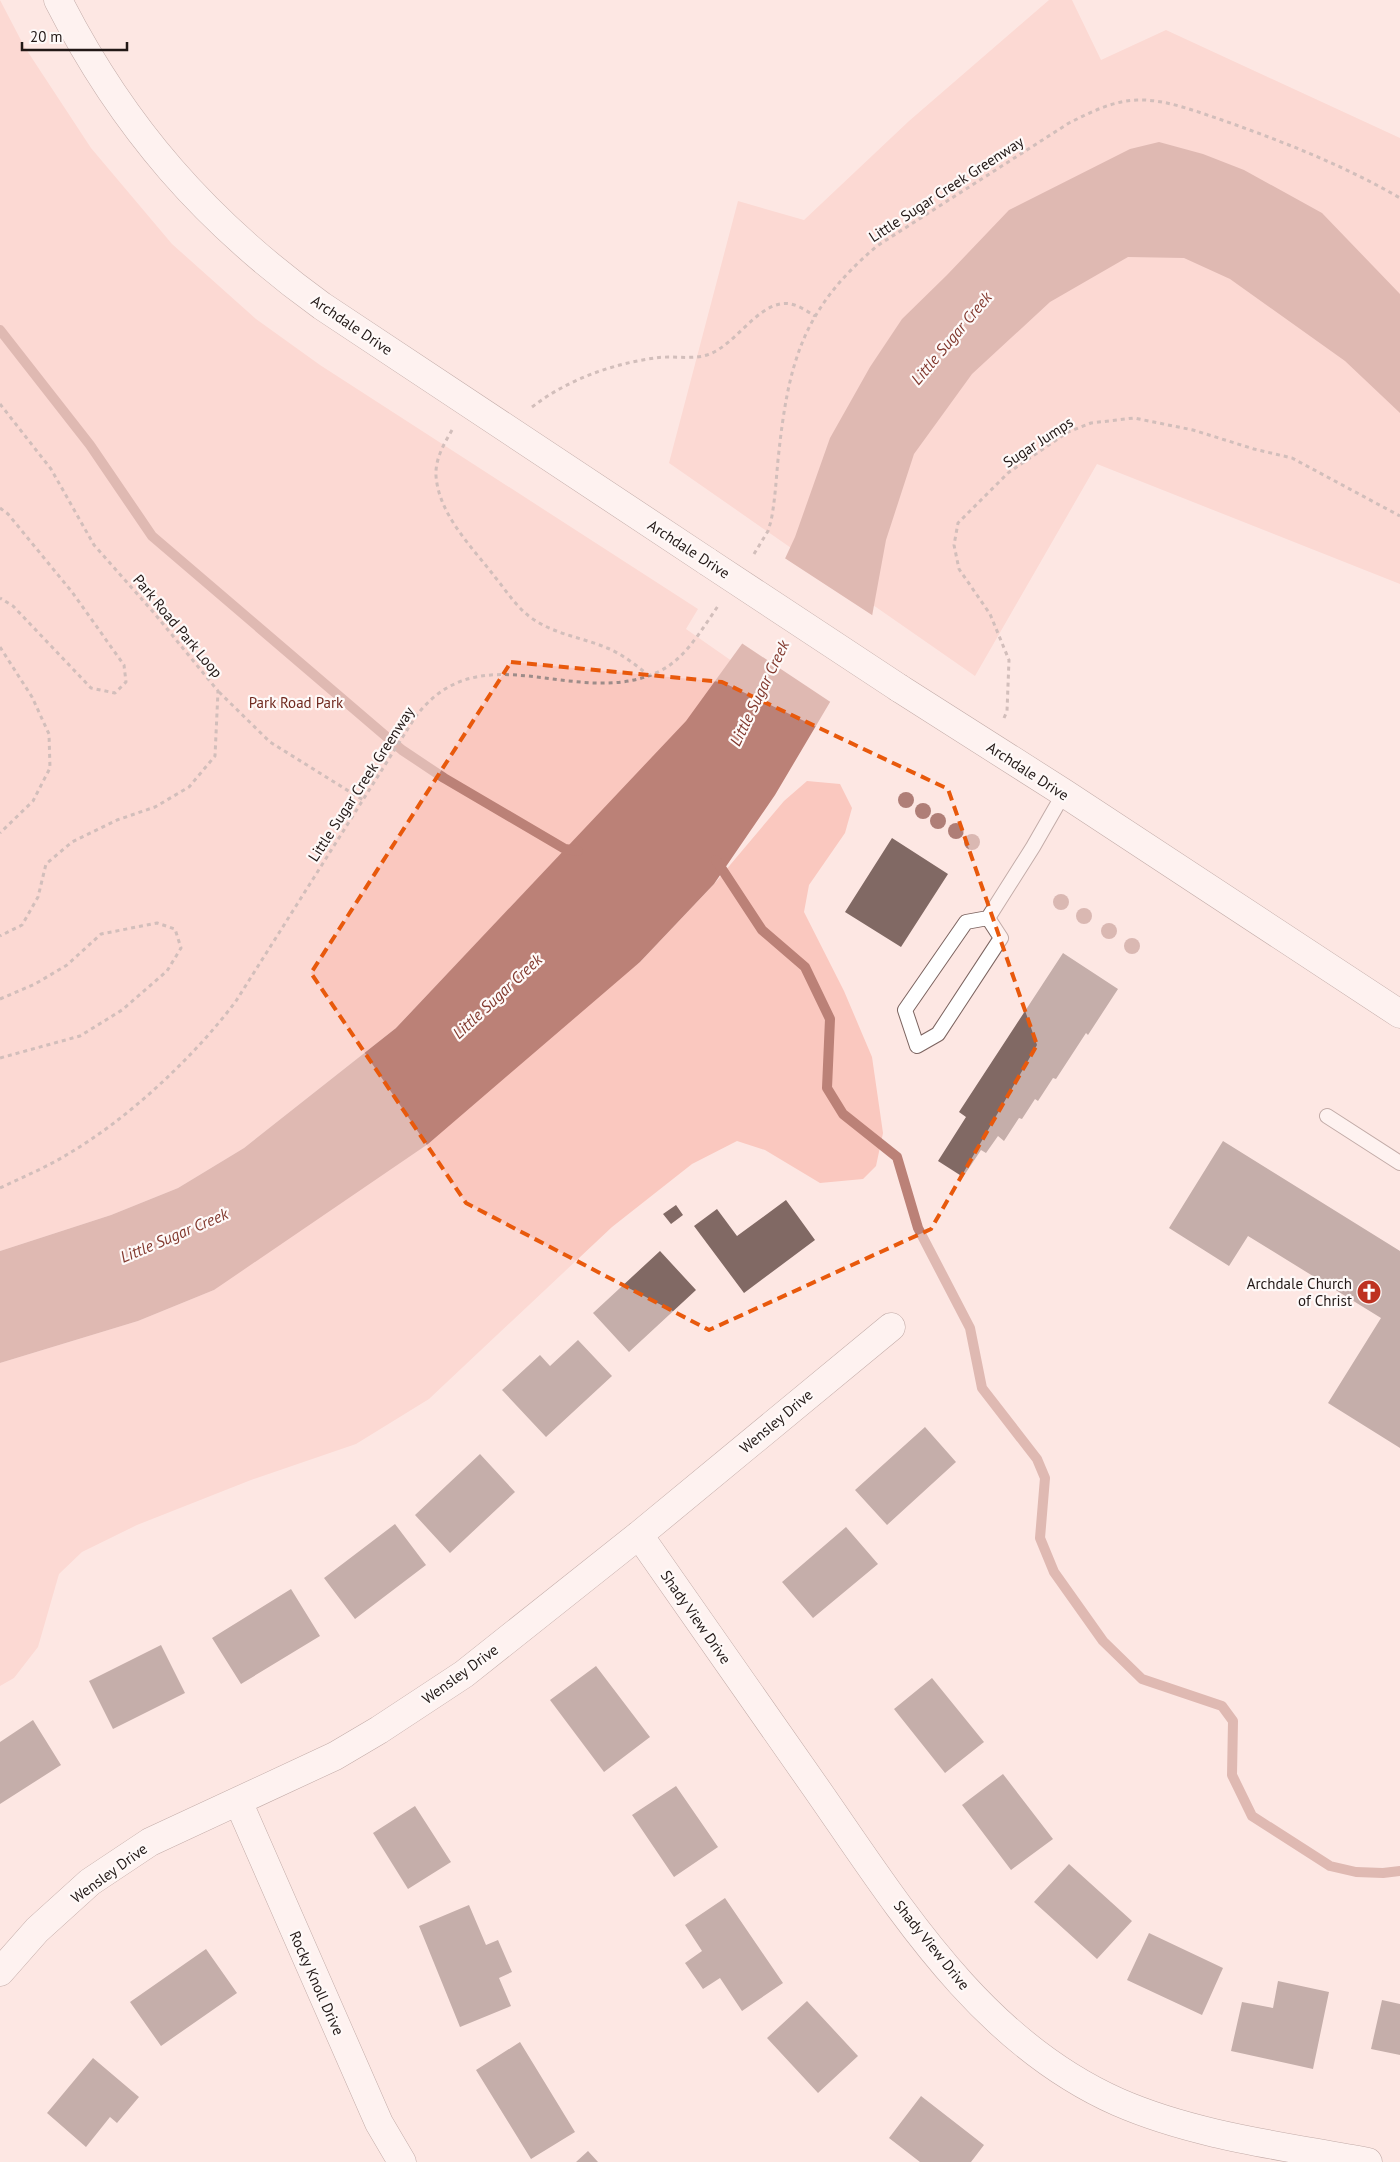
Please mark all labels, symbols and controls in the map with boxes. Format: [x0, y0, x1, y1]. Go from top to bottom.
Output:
scale bar [22, 20, 128, 52]
text: 20 m [30, 27, 63, 46]
street label: Little Sugar Creek Greenway [865, 132, 1027, 246]
water label: Little Sugar Creek [906, 287, 996, 389]
street label: Archdale Drive [308, 291, 396, 359]
street label: Sugar Jumps [999, 412, 1077, 472]
street label: Archdale Drive [644, 515, 734, 583]
street label: Park Road Park Loop [129, 570, 227, 682]
water label: Little Sugar Creek [725, 636, 794, 749]
park label: Park Road Park [249, 693, 344, 712]
street label: Little Sugar Creek Greenway [304, 703, 418, 865]
street label: Archdale Drive [983, 737, 1073, 805]
water label: Little Sugar Creek [448, 949, 547, 1043]
water label: Little Sugar Creek [117, 1203, 232, 1267]
place label: Archdale Church of Christ [1247, 1274, 1352, 1310]
church icon: Archdale Church of Christ [1356, 1279, 1382, 1305]
street label: Wensley Drive [736, 1385, 816, 1457]
street label: Shady View Drive [657, 1567, 735, 1667]
street label: Wensley Drive [418, 1640, 502, 1708]
street label: Wensley Drive [67, 1839, 151, 1907]
street label: Shady View Drive [890, 1896, 974, 1994]
street label: Rocky Knoll Drive [286, 1928, 348, 2038]

